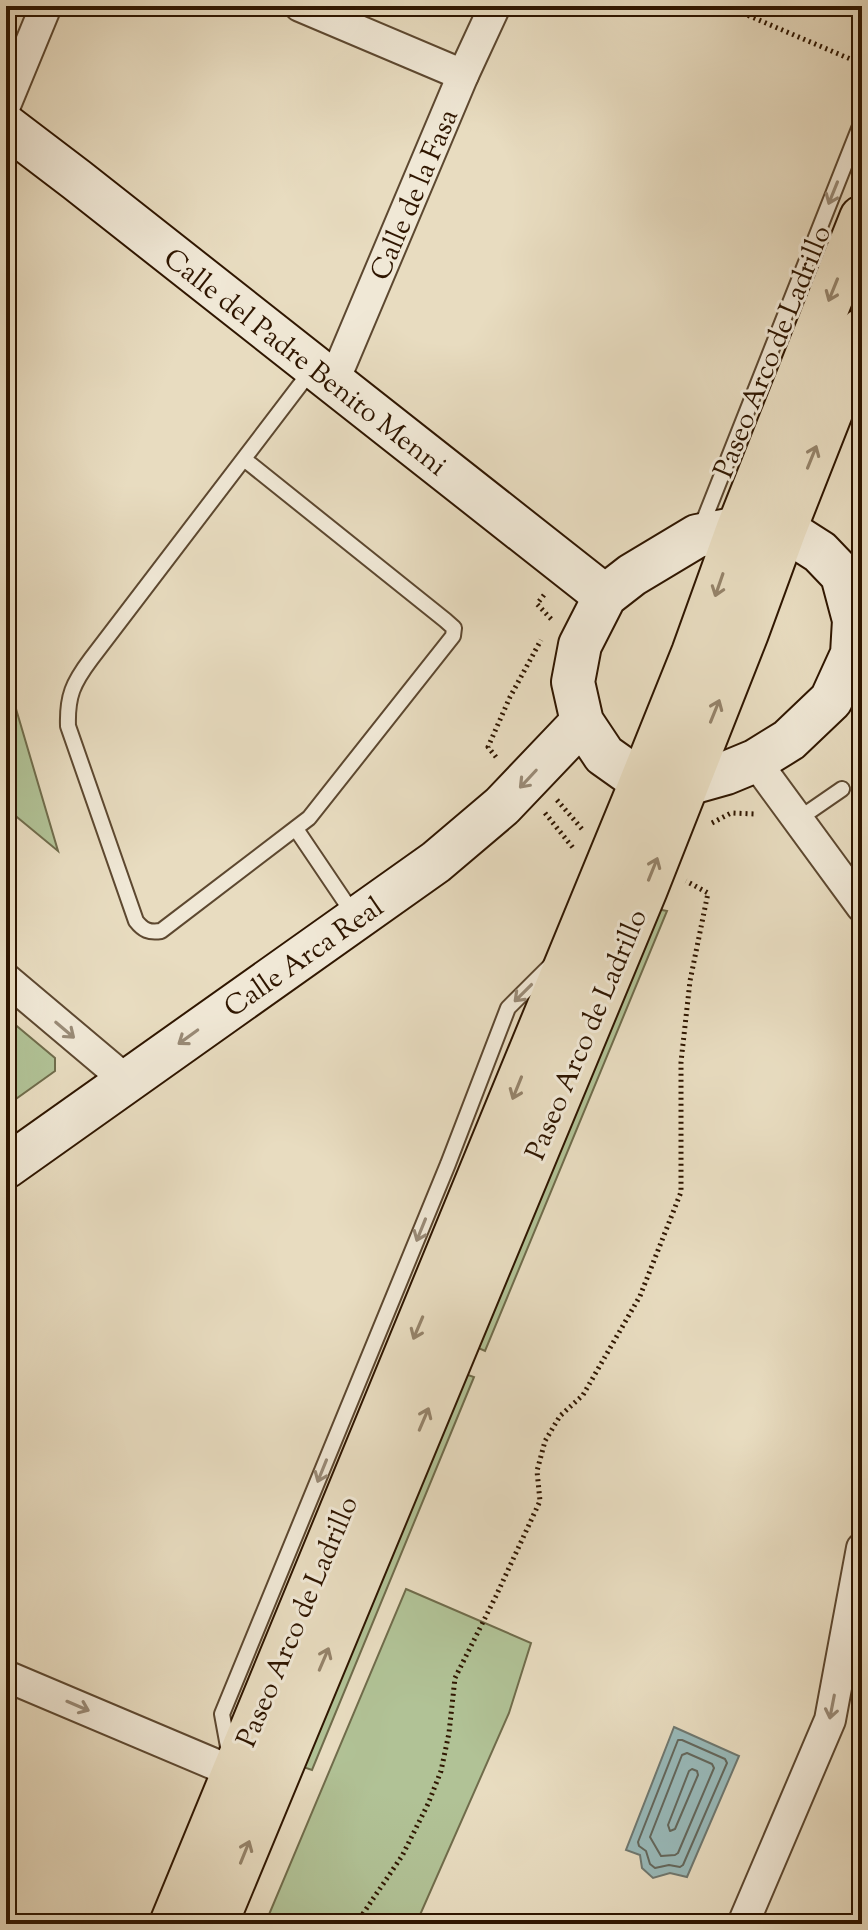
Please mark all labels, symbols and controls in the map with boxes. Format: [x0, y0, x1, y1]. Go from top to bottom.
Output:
street label: Calle de la Fasa [362, 103, 470, 287]
one-way arrow [825, 180, 839, 205]
street label: Paseo Arco de Ladrillo [705, 220, 843, 484]
street label: Calle del Padre Benito Menni [154, 240, 454, 487]
one-way arrow [825, 277, 839, 302]
one-way arrow [806, 445, 821, 470]
one-way arrow [711, 572, 726, 597]
one-way arrow [709, 699, 724, 724]
one-way arrow [520, 768, 538, 788]
one-way arrow [647, 857, 661, 882]
street label: Calle Arca Real [217, 888, 393, 1028]
street label: Paseo Arco de Ladrillo [517, 904, 659, 1167]
one-way arrow [514, 983, 533, 1002]
one-way arrow [55, 1021, 75, 1039]
one-way arrow [178, 1028, 199, 1045]
one-way arrow [509, 1075, 523, 1100]
one-way arrow [413, 1218, 427, 1242]
one-way arrow [410, 1315, 425, 1340]
one-way arrow [418, 1408, 432, 1432]
one-way arrow [314, 1458, 328, 1483]
street label: Paseo Arco de Ladrillo [228, 1491, 370, 1754]
one-way arrow [318, 1648, 332, 1672]
one-way arrow [824, 1694, 839, 1719]
one-way arrow [65, 1700, 90, 1715]
one-way arrow [239, 1840, 253, 1865]

